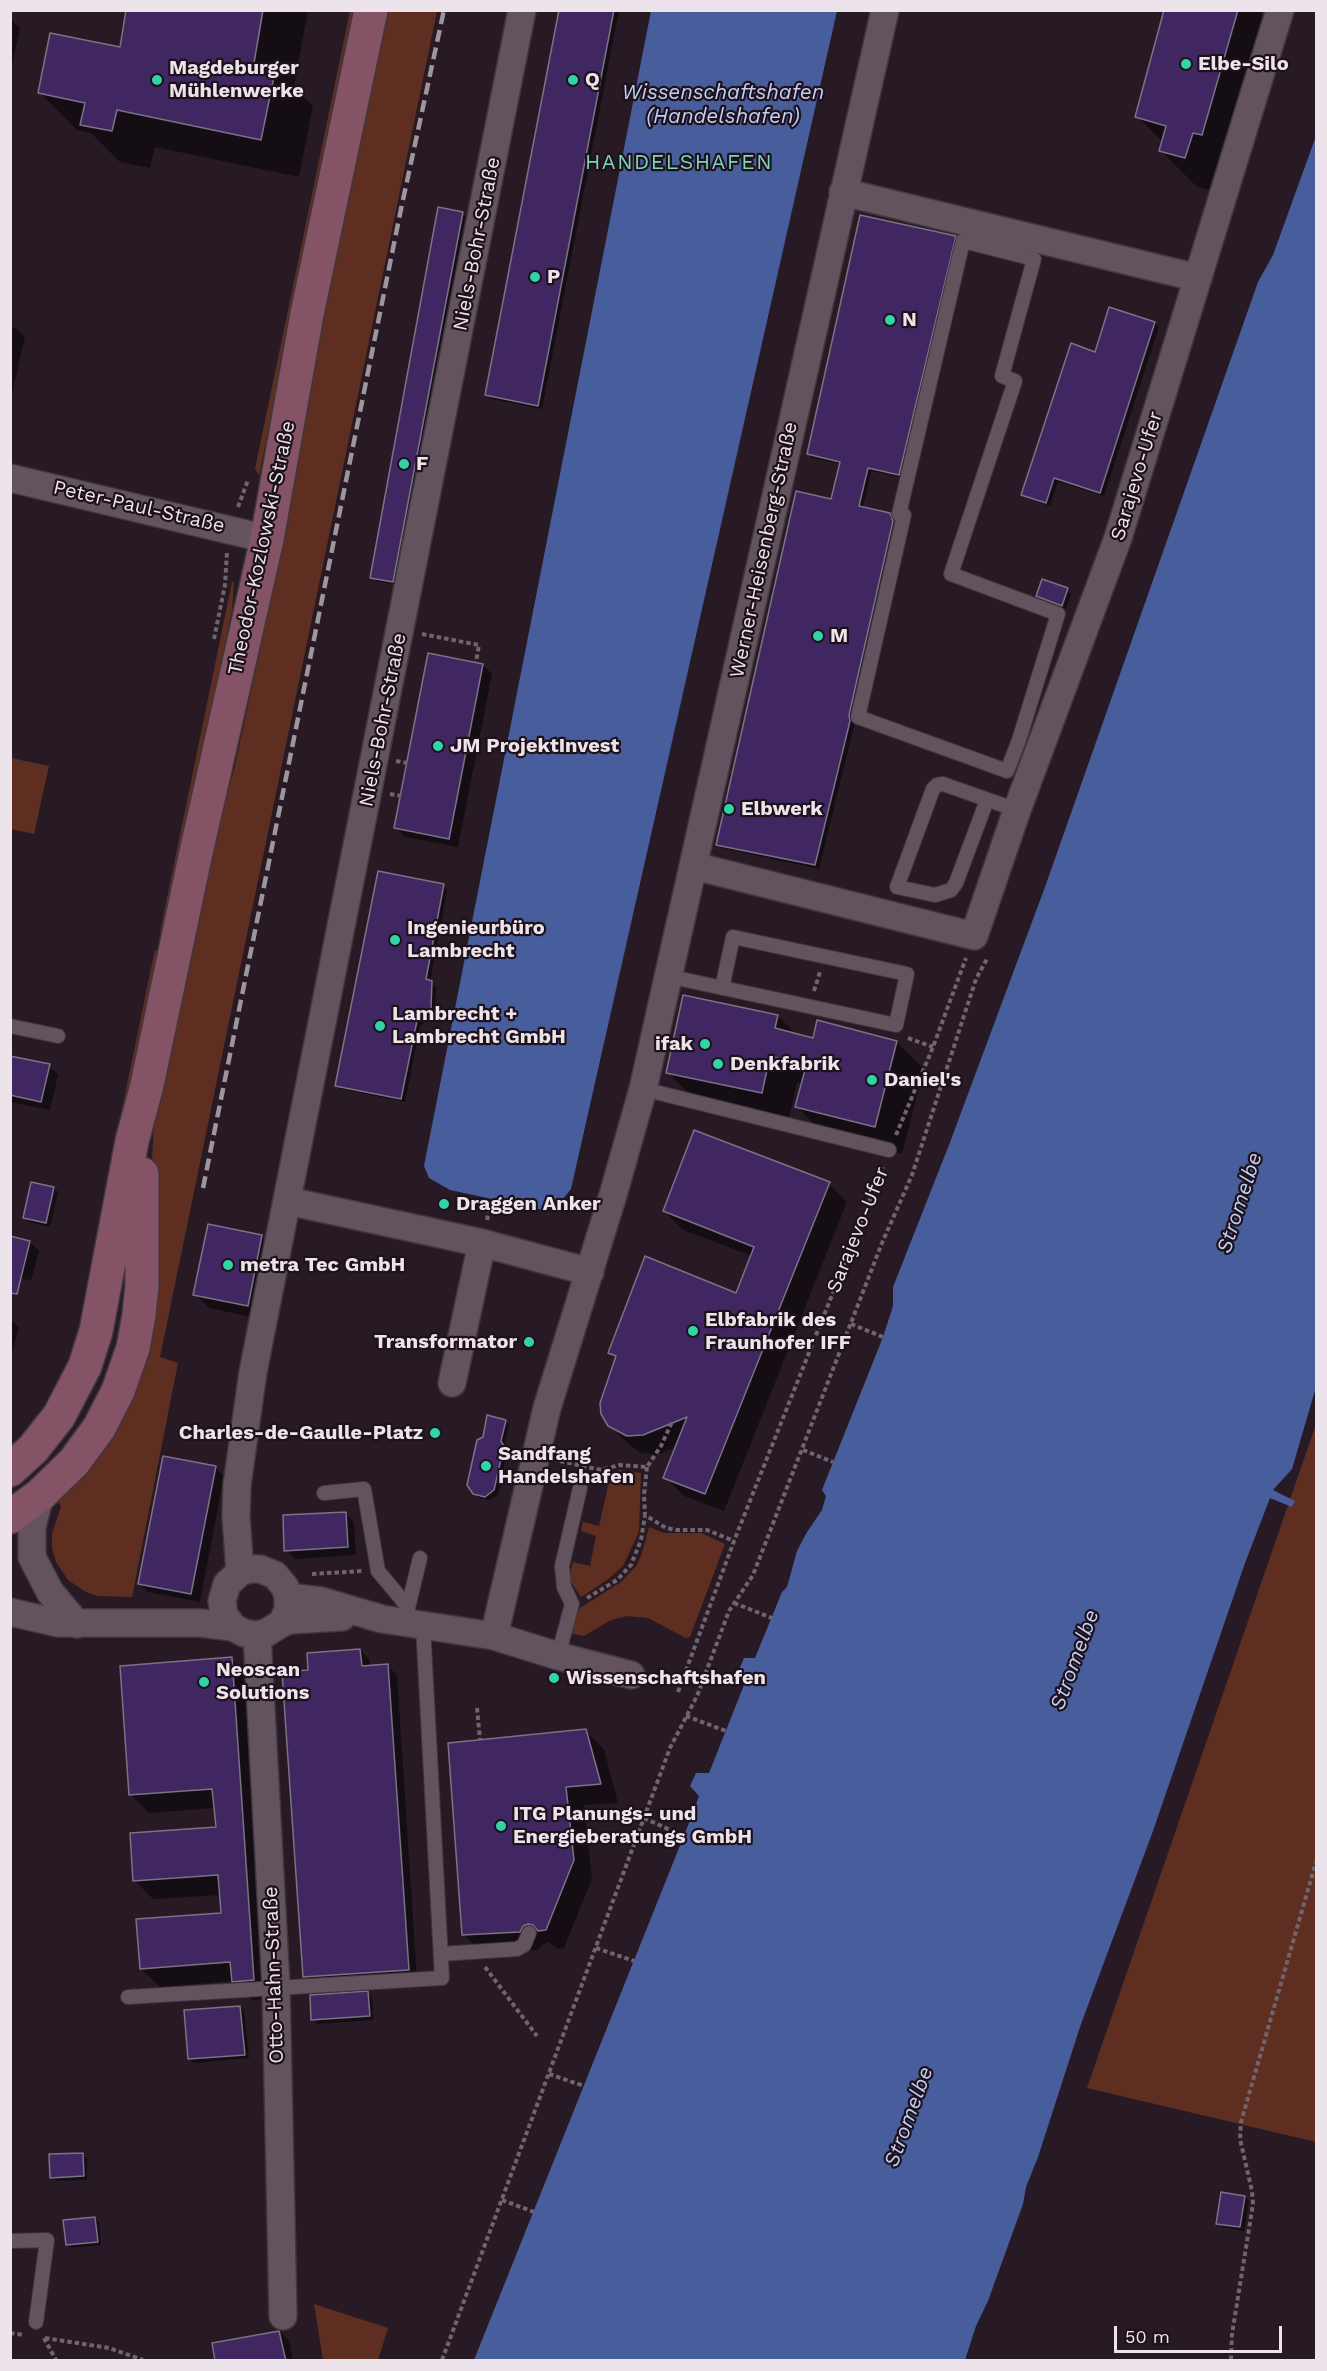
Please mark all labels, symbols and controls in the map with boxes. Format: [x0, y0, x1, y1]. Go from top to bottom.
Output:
place label: Elbe-Silo [1198, 52, 1289, 76]
place label: Magdeburger Mühlenwerke [169, 56, 304, 103]
marker: Elbe-Silo [1179, 57, 1193, 71]
place label: Q [585, 68, 600, 92]
marker: Magdeburger Mühlenwerke [150, 73, 164, 87]
marker: Q [566, 73, 580, 87]
water label: Wissenschaftshafen (Handelshafen) [622, 80, 824, 130]
district label: HANDELSHAFEN [585, 150, 773, 176]
street label: Niels-Bohr-Straße [448, 155, 506, 333]
place label: P [547, 265, 560, 289]
marker: P [528, 270, 542, 284]
place label: N [902, 308, 917, 332]
marker: N [883, 313, 897, 327]
street label: Sarajevo-Ufer [1106, 409, 1168, 543]
street label: Theodor-Kozlowski-Straße [223, 419, 301, 677]
street label: Werner-Heisenberg-Straße [725, 420, 803, 680]
place label: F [416, 452, 428, 476]
marker: F [397, 457, 411, 471]
street label: Peter-Paul-Straße [51, 476, 227, 538]
place label: M [830, 624, 848, 648]
marker: M [811, 629, 825, 643]
street label: Niels-Bohr-Straße [354, 631, 412, 809]
place label: JM ProjektInvest [450, 734, 619, 758]
marker: JM ProjektInvest [431, 739, 445, 753]
place label: Elbwerk [741, 797, 823, 821]
marker: Elbwerk [722, 802, 736, 816]
place label: Ingenieurbüro Lambrecht [407, 916, 545, 963]
marker: Ingenieurbüro Lambrecht [388, 933, 402, 947]
place label: Lambrecht + Lambrecht GmbH [392, 1002, 566, 1049]
marker: Lambrecht + Lambrecht GmbH [373, 1019, 387, 1033]
place label: ifak [655, 1032, 693, 1056]
marker: ifak [698, 1037, 712, 1051]
place label: Denkfabrik [730, 1052, 840, 1076]
marker: Denkfabrik [711, 1057, 725, 1071]
place label: Daniel's [884, 1068, 961, 1092]
marker: Daniel's [865, 1073, 879, 1087]
water label: Stromelbe [1212, 1149, 1268, 1257]
street label: Sarajevo-Ufer [822, 1163, 894, 1297]
place label: Draggen Anker [456, 1192, 601, 1216]
marker: Draggen Anker [437, 1197, 451, 1211]
place label: metra Tec GmbH [240, 1253, 405, 1277]
marker: metra Tec GmbH [221, 1258, 235, 1272]
place label: Elbfabrik des Fraunhofer IFF [705, 1308, 851, 1355]
marker: Elbfabrik des Fraunhofer IFF [686, 1324, 700, 1338]
place label: Transformator [374, 1330, 517, 1354]
marker: Transformator [522, 1335, 536, 1349]
place label: Charles-de-Gaulle-Platz [179, 1421, 423, 1445]
marker: Charles-de-Gaulle-Platz [428, 1426, 442, 1440]
place label: Sandfang Handelshafen [498, 1442, 634, 1489]
marker: Sandfang Handelshafen [479, 1459, 493, 1473]
water label: Stromelbe [1045, 1606, 1105, 1714]
place label: Neoscan Solutions [216, 1658, 309, 1705]
place label: Wissenschaftshafen [566, 1666, 766, 1690]
marker: Wissenschaftshafen [547, 1671, 561, 1685]
marker: Neoscan Solutions [197, 1675, 211, 1689]
place label: ITG Planungs- und Energieberatungs GmbH [513, 1802, 752, 1849]
marker: ITG Planungs- und Energieberatungs GmbH [494, 1819, 508, 1833]
street label: Otto-Hahn-Straße [259, 1886, 289, 2064]
water label: Stromelbe [879, 2063, 939, 2171]
scale bar [1117, 2314, 1285, 2352]
text: 50 m [1125, 2326, 1170, 2347]

